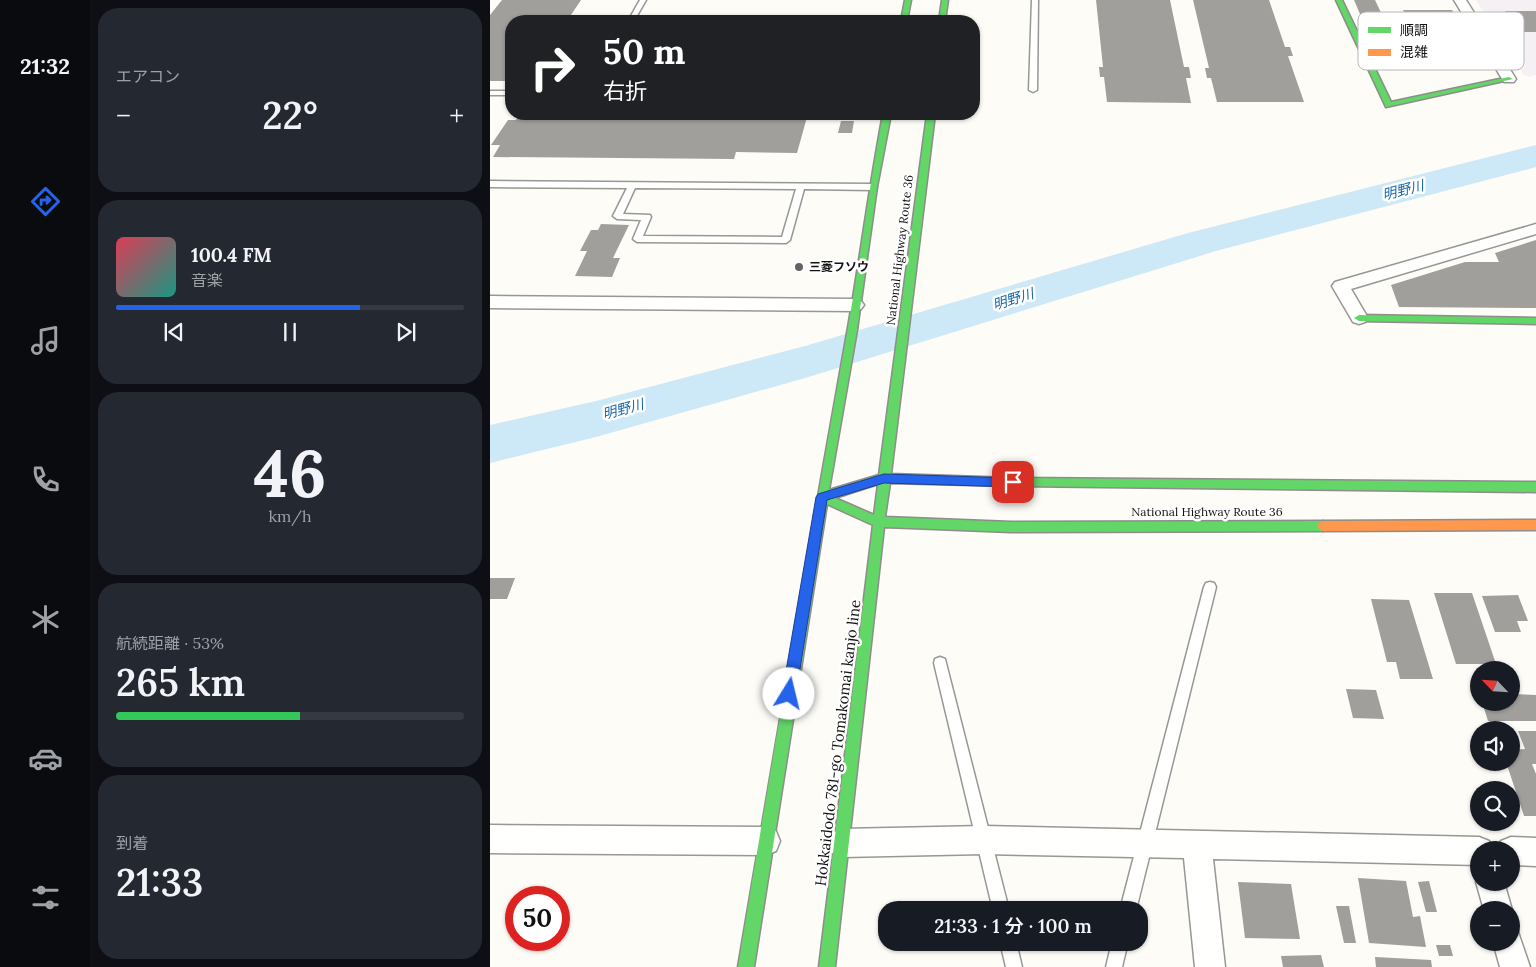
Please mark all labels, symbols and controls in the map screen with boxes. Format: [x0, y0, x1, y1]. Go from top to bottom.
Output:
legend [1358, 12, 1524, 70]
text: 順調 [1400, 21, 1428, 39]
text: 50 m [603, 29, 686, 74]
icon: right [520, 35, 585, 100]
text: 混雑 [1400, 43, 1428, 61]
text: 21:32 [20, 52, 70, 80]
text: エアコン [116, 66, 180, 86]
text: 右折 [603, 77, 647, 105]
text: 22° [262, 91, 318, 139]
text: − [116, 98, 131, 134]
text: + [449, 98, 464, 134]
street label: National Highway Route 36 [883, 174, 916, 326]
water label: 明野川 [1380, 176, 1427, 204]
icon: directions [28, 184, 63, 219]
text: 100.4 FM [191, 243, 272, 267]
place label: 三菱フソウ [809, 259, 869, 274]
marker: 三菱フソウ [793, 261, 805, 273]
text: 音楽 [191, 270, 223, 290]
water label: 明野川 [990, 284, 1038, 314]
icon: previous [160, 318, 188, 346]
icon: pause [276, 318, 304, 346]
icon: next [392, 318, 420, 346]
icon: music [28, 323, 63, 358]
water label: 明野川 [600, 394, 648, 423]
text: 46 [254, 432, 326, 515]
pin [992, 461, 1034, 503]
icon: phone [28, 462, 63, 497]
icon: arrive [999, 468, 1027, 496]
street label: National Highway Route 36 [1131, 504, 1283, 519]
text: km/h [268, 506, 312, 526]
street label: Hokkaidodo 781-go Tomakomai kanjo line [811, 599, 865, 887]
icon: climate [28, 602, 63, 637]
text: 航続距離 · 53% [116, 633, 224, 653]
text: 265 km [116, 658, 245, 706]
north arrow [1470, 661, 1520, 711]
map controls [1470, 661, 1520, 951]
position arrow [762, 667, 814, 719]
button: sound [1470, 721, 1520, 771]
icon: car [28, 741, 63, 776]
button: search [1470, 781, 1520, 831]
text: 到着 [116, 833, 148, 853]
button: + [1470, 841, 1520, 891]
text: 21:33 [116, 858, 203, 906]
icon: filters [28, 880, 63, 915]
speed limit sign: 50 [505, 886, 570, 951]
button: − [1470, 901, 1520, 951]
text: 21:33 · 1 分 · 100 m [934, 914, 1092, 938]

